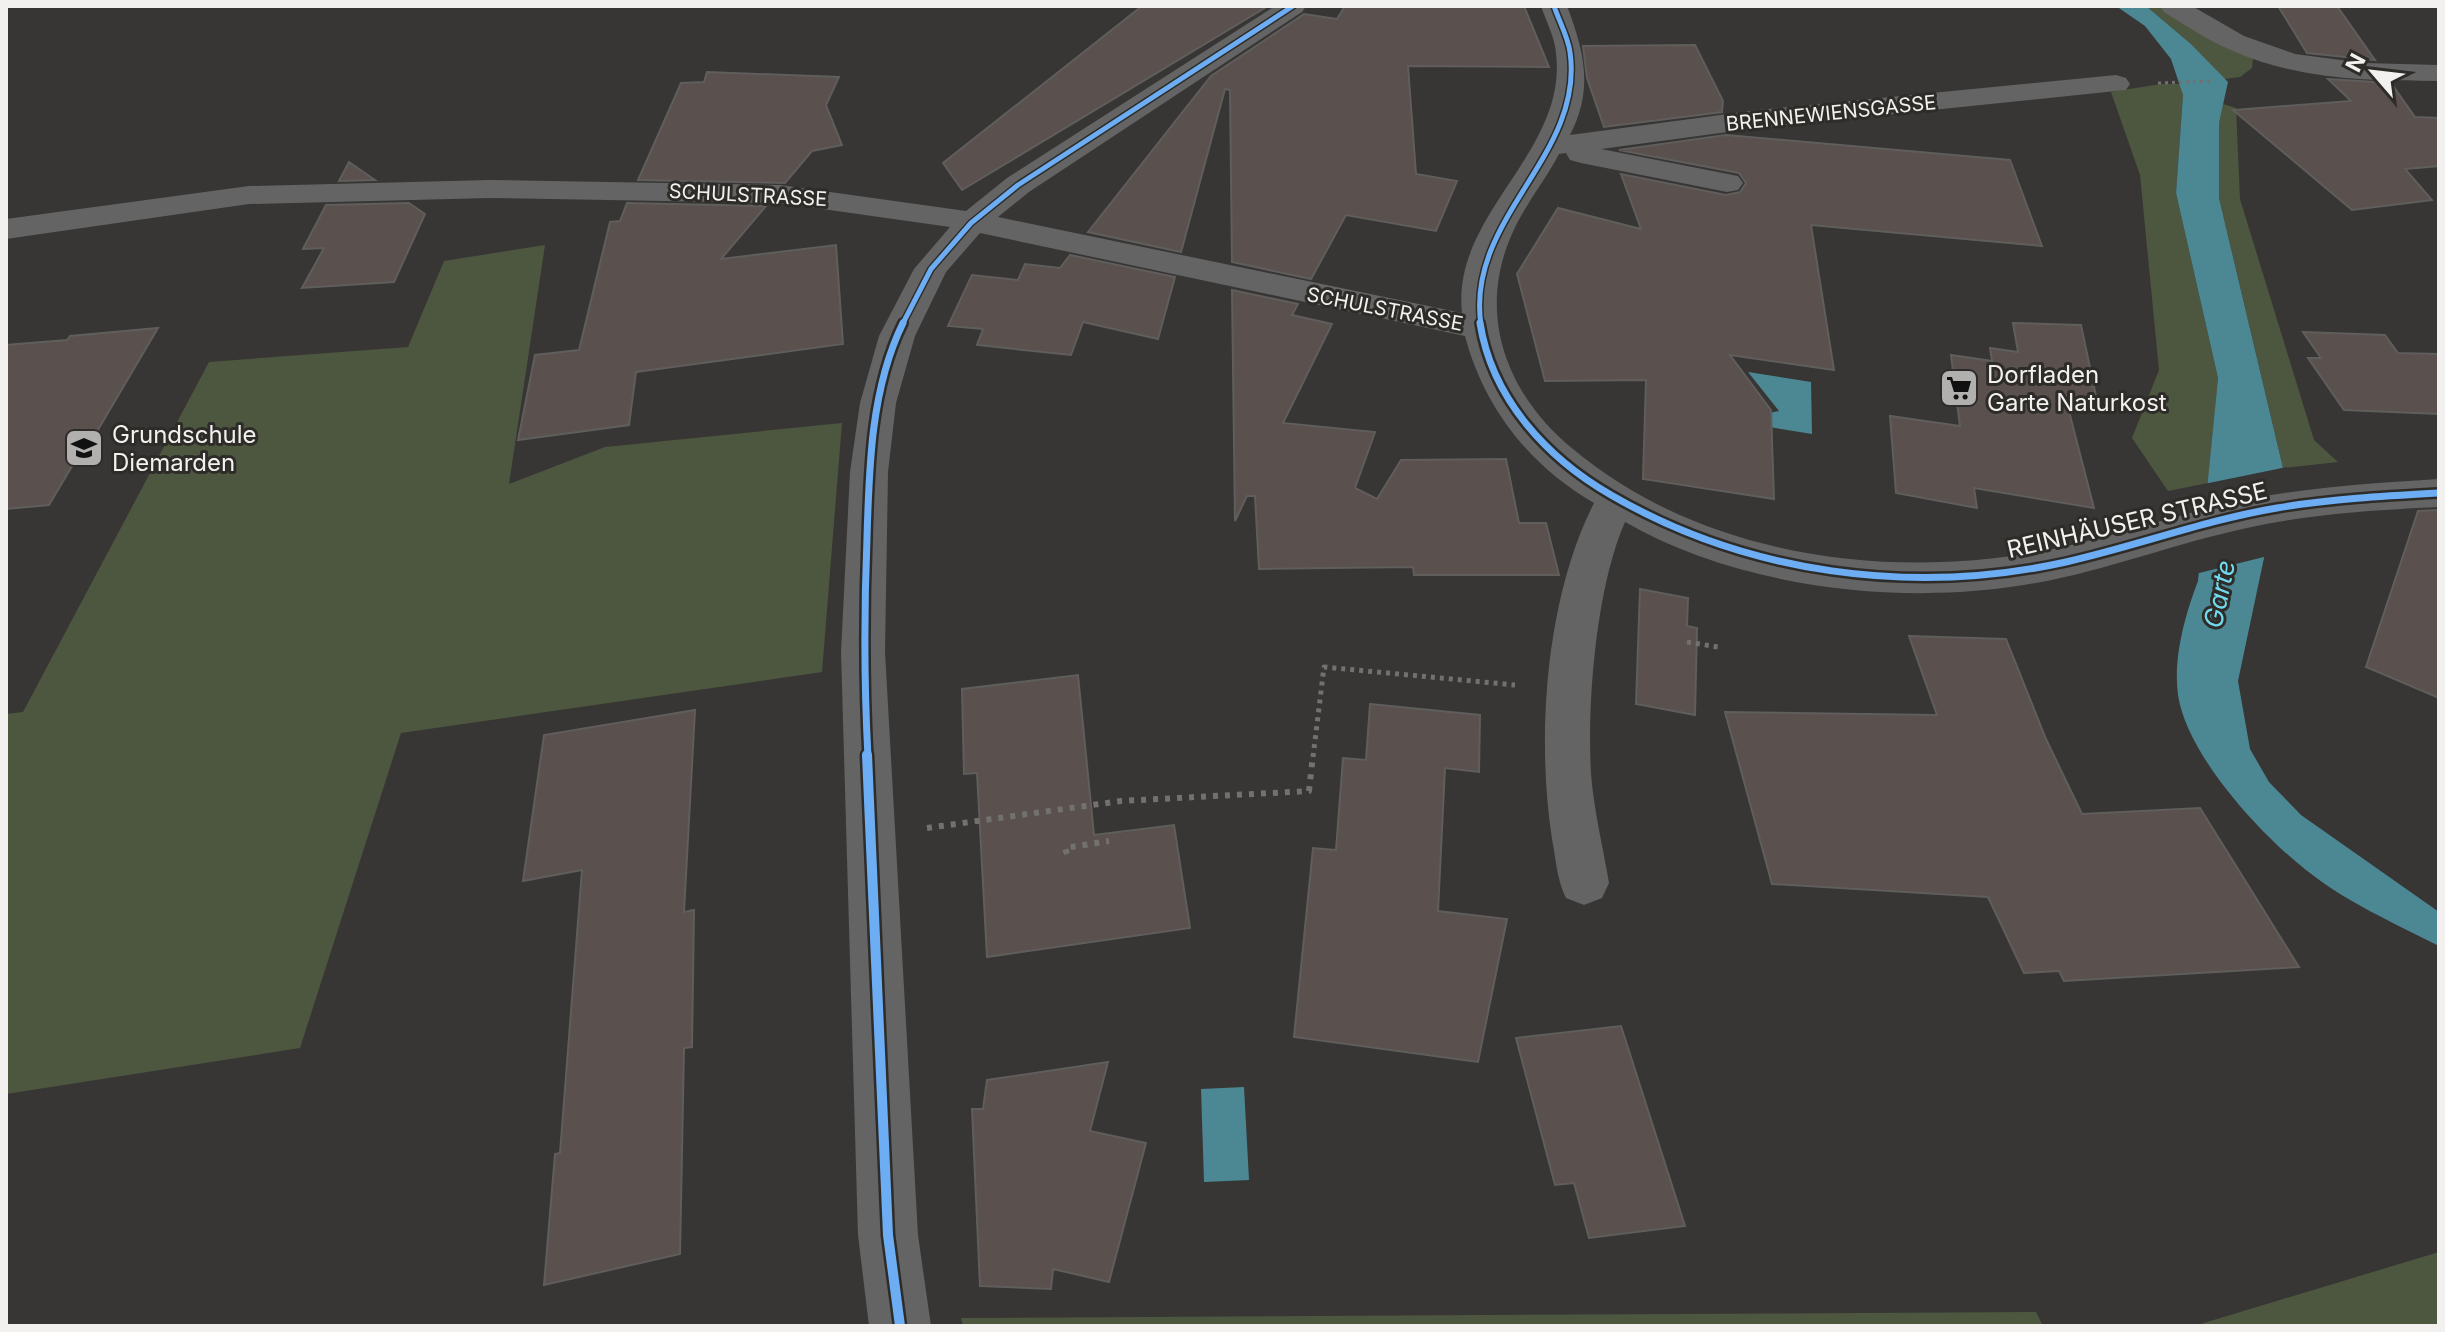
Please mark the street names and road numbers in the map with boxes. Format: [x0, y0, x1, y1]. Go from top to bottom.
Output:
street label: BRENNEWIENSGASSE [1725, 90, 1937, 136]
street label: SCHULSTRASSE [668, 179, 828, 211]
street label: SCHULSTRASSE [1305, 282, 1465, 336]
street label: REINHÄUSER STRASSE [2004, 476, 2270, 564]

